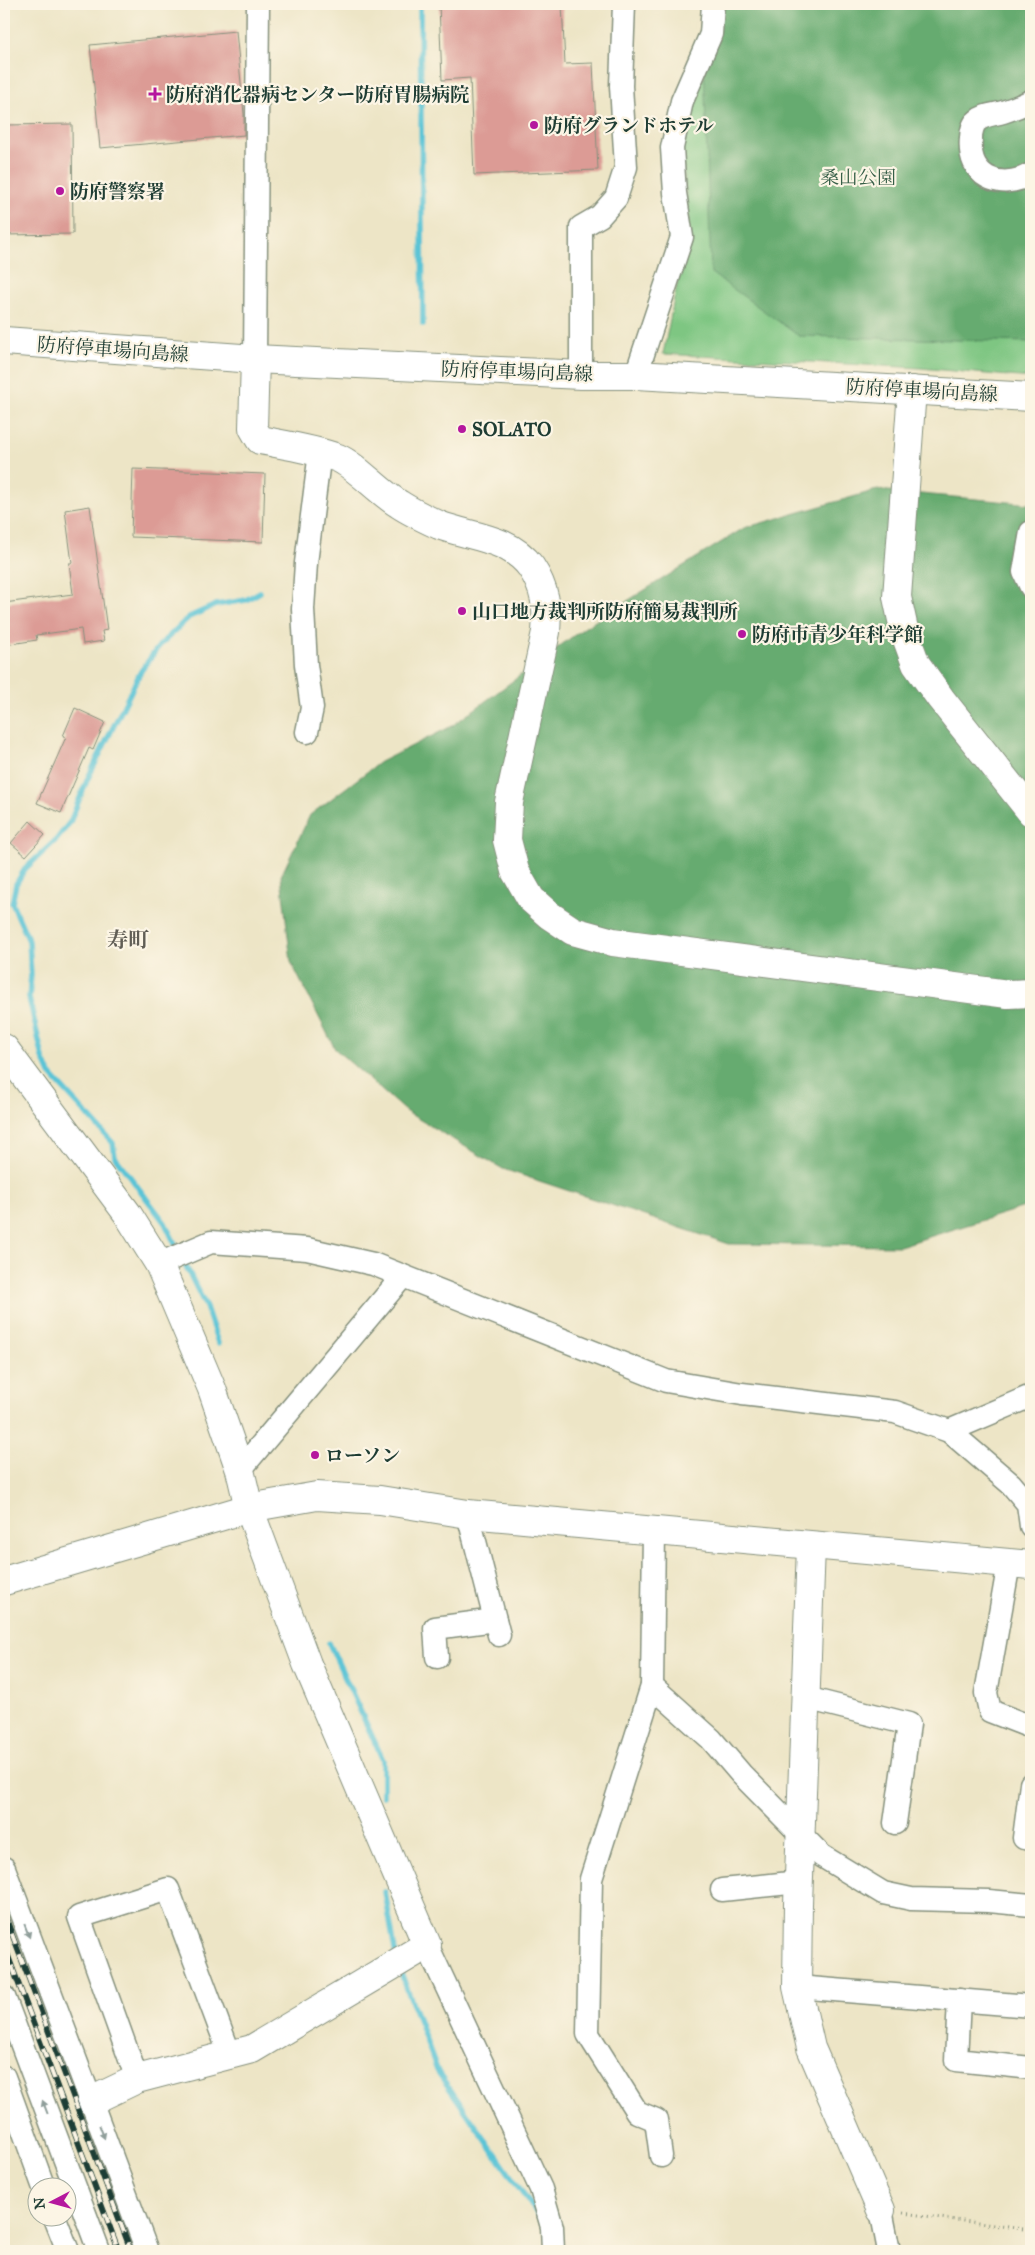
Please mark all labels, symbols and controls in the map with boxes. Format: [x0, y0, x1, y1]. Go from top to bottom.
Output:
place label: 防府消化器病センター防府胃腸病院 [166, 83, 469, 106]
marker: 防府消化器病センター防府胃腸病院 [148, 87, 162, 101]
place label: 防府グランドホテル [544, 114, 714, 137]
marker: 防府グランドホテル [528, 119, 540, 131]
park label: 桑山公園 [820, 166, 896, 189]
place label: 防府警察署 [70, 180, 165, 203]
marker: 防府警察署 [54, 185, 66, 197]
street label: 防府停車場向島線 [36, 333, 190, 366]
street label: 防府停車場向島線 [441, 357, 593, 386]
street label: 防府停車場向島線 [845, 375, 998, 406]
place label: SOLATO [472, 418, 552, 441]
marker: SOLATO [456, 423, 468, 435]
place label: 山口地方裁判所防府簡易裁判所 [472, 600, 738, 623]
marker: 山口地方裁判所防府簡易裁判所 [456, 605, 468, 617]
place label: 防府市青少年科学館 [752, 623, 923, 646]
marker: 防府市青少年科学館 [736, 628, 748, 640]
district label: 寿町 [107, 927, 149, 953]
place label: ローソン [325, 1444, 400, 1467]
marker: ローソン [309, 1449, 321, 1461]
one-way arrow [24, 1923, 31, 1938]
one-way arrow [41, 2099, 49, 2114]
one-way arrow [98, 2125, 106, 2140]
north arrow [28, 2178, 78, 2228]
text: N [30, 2196, 49, 2210]

